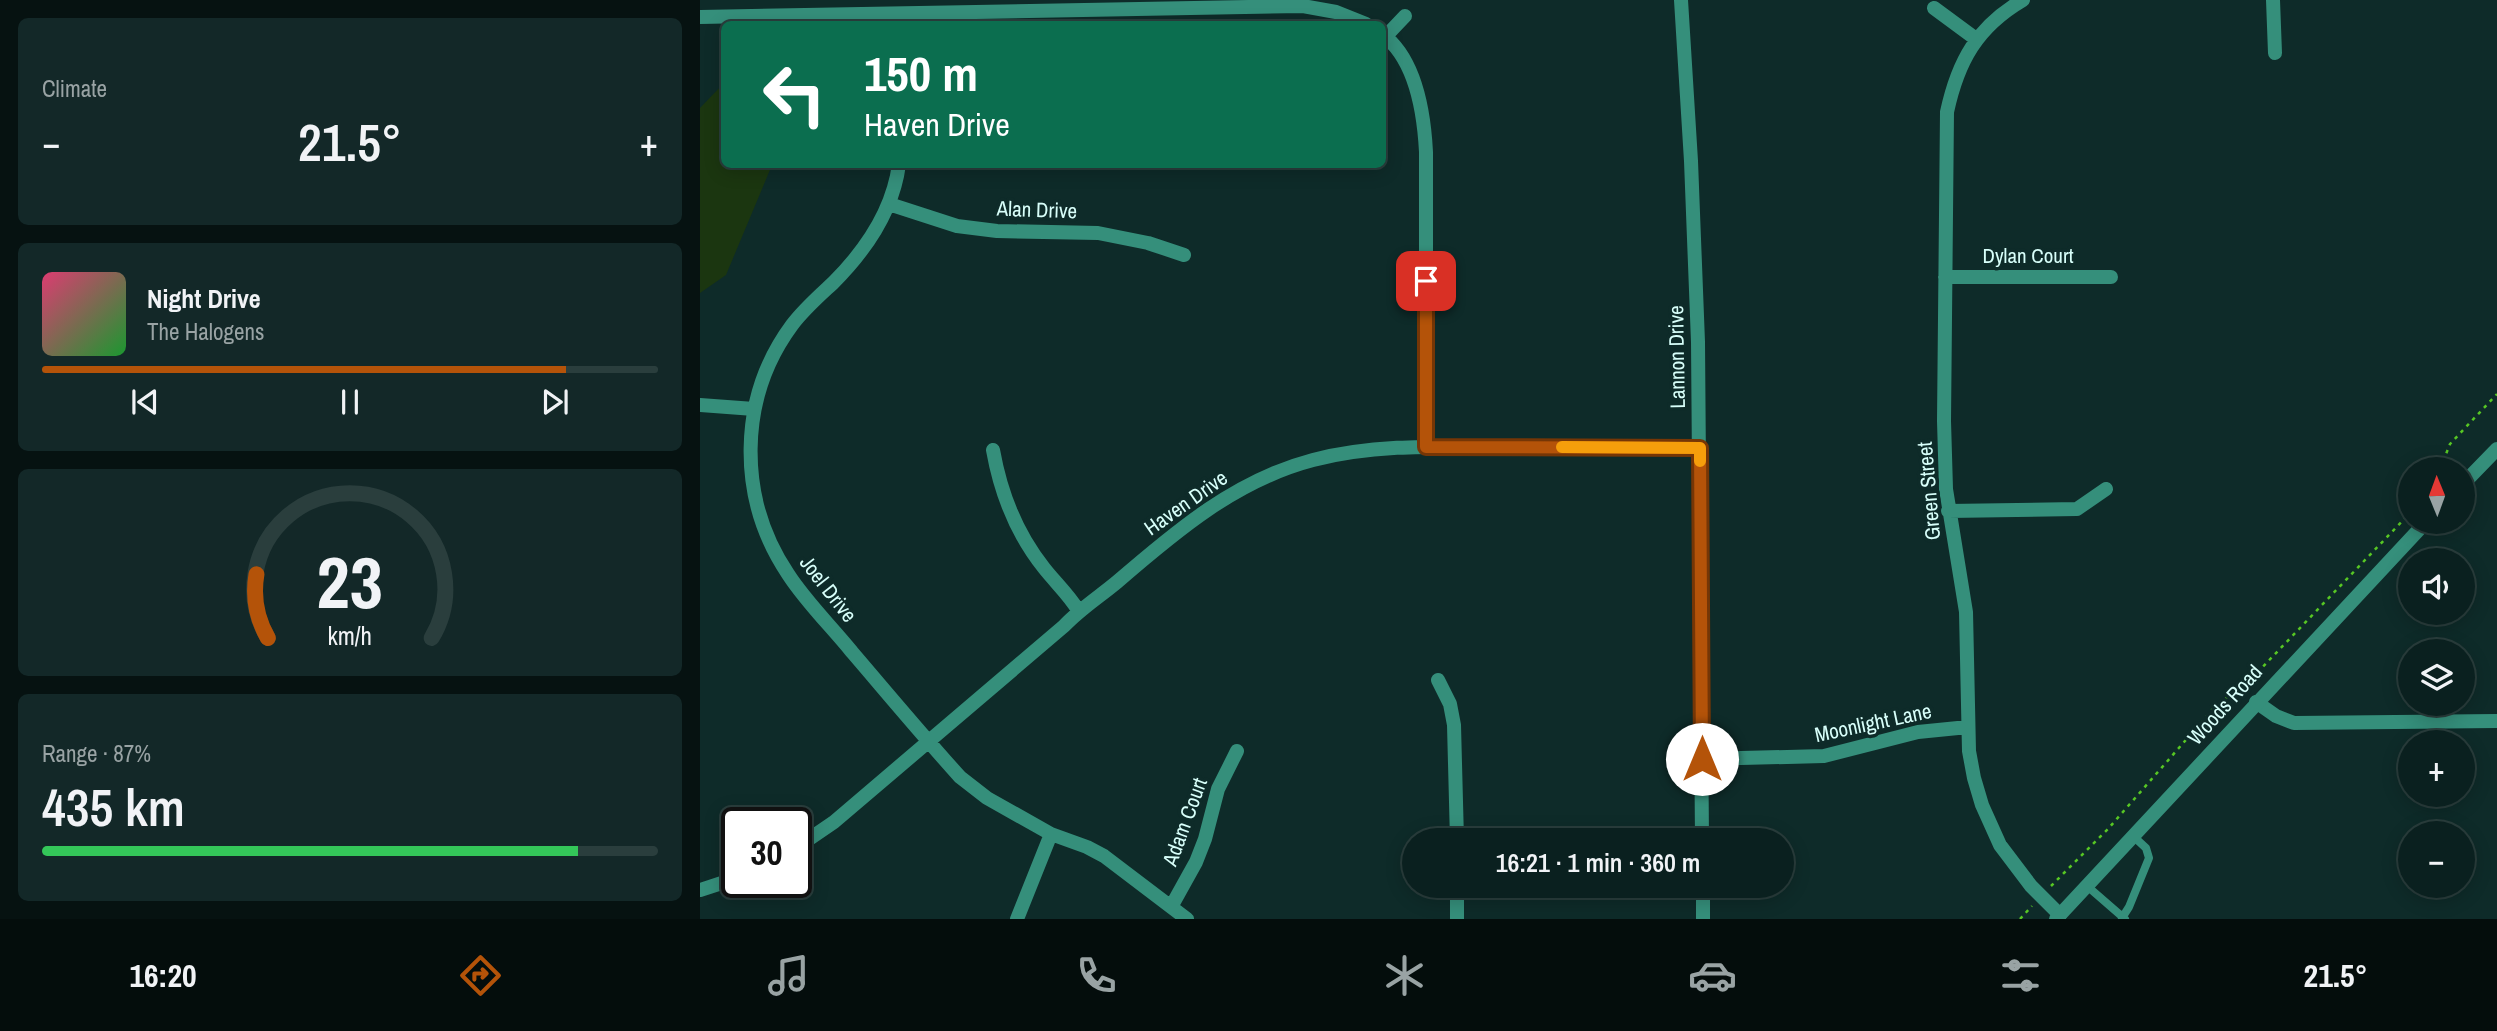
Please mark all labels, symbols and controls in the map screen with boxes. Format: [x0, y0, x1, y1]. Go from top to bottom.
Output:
text: 150 m [864, 40, 978, 106]
icon: left [749, 49, 840, 140]
text: Climate [42, 73, 107, 104]
text: Haven Drive [864, 103, 1010, 146]
text: 21.5° [298, 107, 402, 177]
text: − [42, 117, 60, 168]
text: + [640, 117, 658, 168]
street label: Alan Drive [995, 194, 1078, 225]
street label: Dylan Court [1983, 241, 2074, 270]
pin [1396, 251, 1456, 311]
icon: arrive [1407, 262, 1445, 300]
text: Night Drive [147, 281, 261, 316]
street label: Lannon Drive [1661, 305, 1692, 409]
text: The Halogens [147, 316, 264, 347]
icon: previous [126, 383, 164, 421]
icon: pause [331, 383, 369, 421]
icon: next [536, 383, 574, 421]
street label: Green Street [1910, 440, 1947, 541]
north arrow [2398, 457, 2474, 534]
map controls [2398, 457, 2475, 898]
street label: Haven Drive [1138, 463, 1233, 542]
text: 23 [317, 534, 383, 632]
button: sound [2398, 548, 2475, 625]
street label: Joel Drive [793, 549, 864, 628]
text: km/h [328, 619, 372, 653]
button: layers [2398, 639, 2475, 716]
street label: Woods Road [2181, 658, 2269, 751]
street label: Moonlight Lane [1812, 696, 1934, 749]
position arrow [1665, 722, 1739, 796]
button: + [2398, 730, 2475, 807]
text: Range · 87% [42, 738, 151, 769]
text: 435 km [42, 772, 185, 842]
street label: Adam Court [1155, 774, 1214, 871]
speed limit sign: 30 [721, 807, 812, 898]
button: − [2398, 821, 2475, 898]
text: 16:21 · 1 min · 360 m [1496, 845, 1700, 880]
icon: directions [456, 951, 505, 1000]
icon: music [764, 951, 813, 1000]
icon: phone [1072, 951, 1121, 1000]
icon: climate [1380, 951, 1429, 1000]
icon: car [1688, 951, 1737, 1000]
icon: filters [1996, 951, 2045, 1000]
text: 16:20 [130, 954, 197, 997]
text: 21.5° [2304, 954, 2367, 997]

